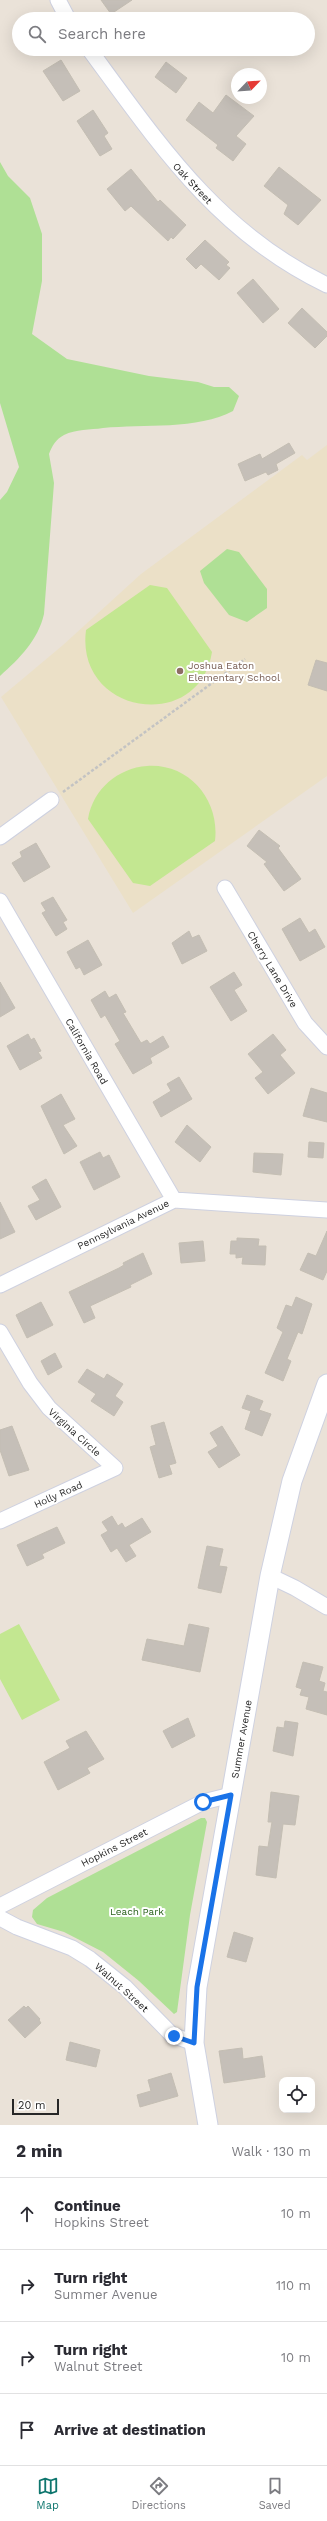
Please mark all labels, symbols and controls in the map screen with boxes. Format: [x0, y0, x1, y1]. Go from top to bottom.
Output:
search box [12, 12, 315, 56]
icon: search [26, 23, 48, 45]
text: Search here [58, 25, 146, 43]
north arrow [231, 68, 267, 104]
street label: Oak Street [171, 161, 215, 207]
place label: Joshua Eaton Elementary School [188, 660, 280, 683]
marker: Joshua Eaton Elementary School [175, 666, 185, 676]
street label: Cherry Lane Drive [245, 929, 300, 1010]
street label: California Road [63, 1016, 110, 1086]
street label: Pennsylvania Avenue [76, 1197, 171, 1251]
street label: Virginia Circle [46, 1406, 103, 1459]
street label: Holly Road [32, 1479, 84, 1510]
street label: Summer Avenue [229, 1699, 254, 1779]
route start [194, 1793, 212, 1811]
street label: Hopkins Street [79, 1826, 150, 1869]
park label: Leach Park [110, 1906, 164, 1917]
street label: Walnut Street [93, 1961, 151, 2015]
route end [165, 2027, 183, 2045]
map controls [279, 2077, 315, 2113]
button: locate [279, 2077, 315, 2113]
scale bar [12, 2097, 59, 2116]
text: 20 m [18, 2099, 46, 2112]
text: 2 min [16, 2141, 62, 2161]
text: Walk · 130 m [232, 2144, 311, 2159]
text: Continue [54, 2197, 121, 2215]
icon: ahead [16, 2203, 38, 2225]
text: 10 m [281, 2206, 311, 2221]
text: Hopkins Street [54, 2215, 149, 2230]
text: Turn right [54, 2269, 127, 2287]
icon: right [16, 2275, 38, 2297]
text: 110 m [276, 2278, 311, 2293]
text: Summer Avenue [54, 2287, 157, 2302]
text: Turn right [54, 2341, 127, 2359]
icon: right [16, 2347, 38, 2369]
text: 10 m [281, 2350, 311, 2365]
text: Walnut Street [54, 2359, 142, 2374]
icon: arrive [16, 2419, 38, 2441]
text: Arrive at destination [54, 2421, 206, 2439]
tab: Map [36, 2475, 59, 2512]
tab: Directions [132, 2475, 186, 2512]
tab: Saved [259, 2475, 291, 2512]

